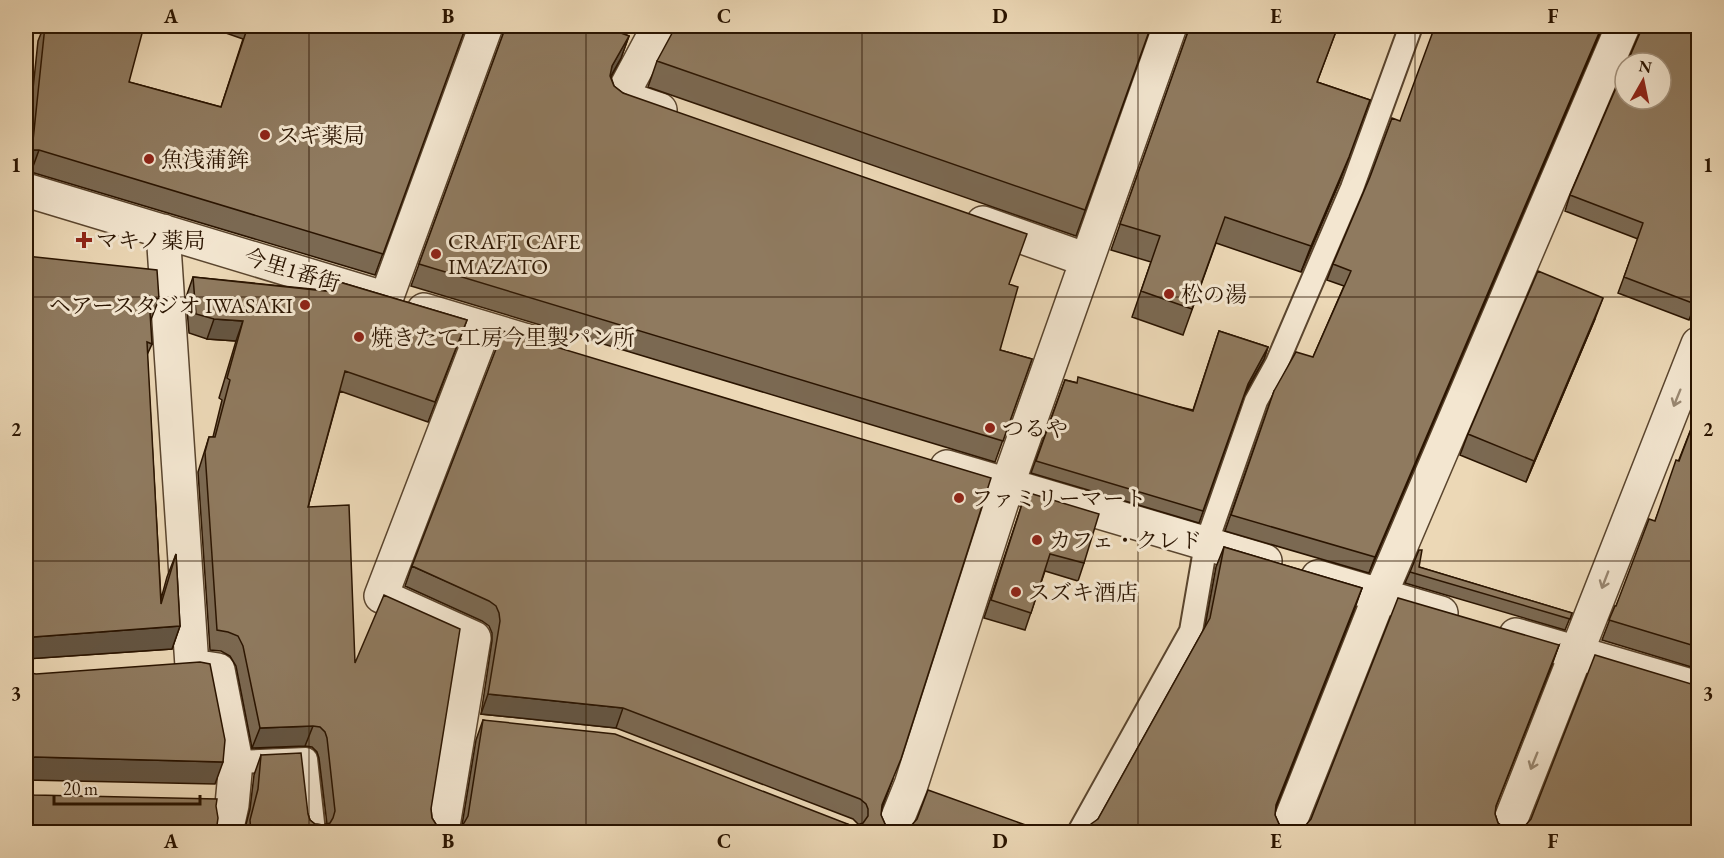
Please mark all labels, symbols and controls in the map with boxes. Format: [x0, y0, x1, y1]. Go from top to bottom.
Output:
text: A [163, 3, 179, 29]
text: B [442, 3, 454, 29]
text: C [717, 3, 731, 29]
text: D [992, 3, 1008, 29]
text: E [1270, 3, 1282, 29]
text: F [1548, 3, 1559, 29]
north arrow [1613, 51, 1673, 111]
text: N [1637, 55, 1653, 78]
place label: スギ薬局 [277, 121, 365, 150]
marker: スギ薬局 [258, 128, 272, 142]
place label: 魚浅蒲鉾 [161, 145, 249, 174]
text: 1 [11, 152, 21, 178]
marker: 魚浅蒲鉾 [142, 152, 156, 166]
text: 1 [1703, 152, 1713, 178]
place label: マキノ薬局 [96, 226, 206, 255]
place label: CRAFT CAFE IMAZATO [448, 227, 580, 281]
marker: マキノ薬局 [77, 233, 91, 247]
street label: 今里1番街 [241, 242, 343, 298]
marker: CRAFT CAFE IMAZATO [429, 247, 443, 261]
place label: 松の湯 [1181, 280, 1247, 309]
marker: 松の湯 [1162, 287, 1176, 301]
place label: ヘアースタジオ IWASAKI [49, 291, 294, 320]
marker: ヘアースタジオ IWASAKI [298, 298, 312, 312]
place label: 焼きたて工房今里製パン所 [371, 323, 635, 352]
marker: 焼きたて工房今里製パン所 [352, 330, 366, 344]
one-way arrow [1671, 389, 1682, 407]
place label: つるや [1002, 414, 1068, 443]
text: 2 [11, 416, 22, 442]
text: 2 [1703, 416, 1714, 442]
marker: つるや [983, 421, 997, 435]
place label: ファミリーマート [971, 484, 1147, 513]
marker: ファミリーマート [952, 491, 966, 505]
place label: カフェ・クレド [1049, 526, 1202, 555]
marker: カフェ・クレド [1030, 533, 1044, 547]
one-way arrow [1599, 570, 1610, 588]
place label: スズキ酒店 [1028, 578, 1138, 607]
marker: スズキ酒店 [1009, 585, 1023, 599]
text: 3 [11, 680, 21, 706]
text: 3 [1703, 680, 1713, 706]
one-way arrow [1528, 752, 1539, 770]
scale bar [54, 768, 200, 806]
text: 20 m [63, 777, 98, 800]
text: A [163, 828, 179, 854]
text: B [442, 828, 454, 854]
text: C [717, 828, 731, 854]
text: D [992, 828, 1008, 854]
text: E [1270, 828, 1282, 854]
text: F [1548, 828, 1559, 854]

